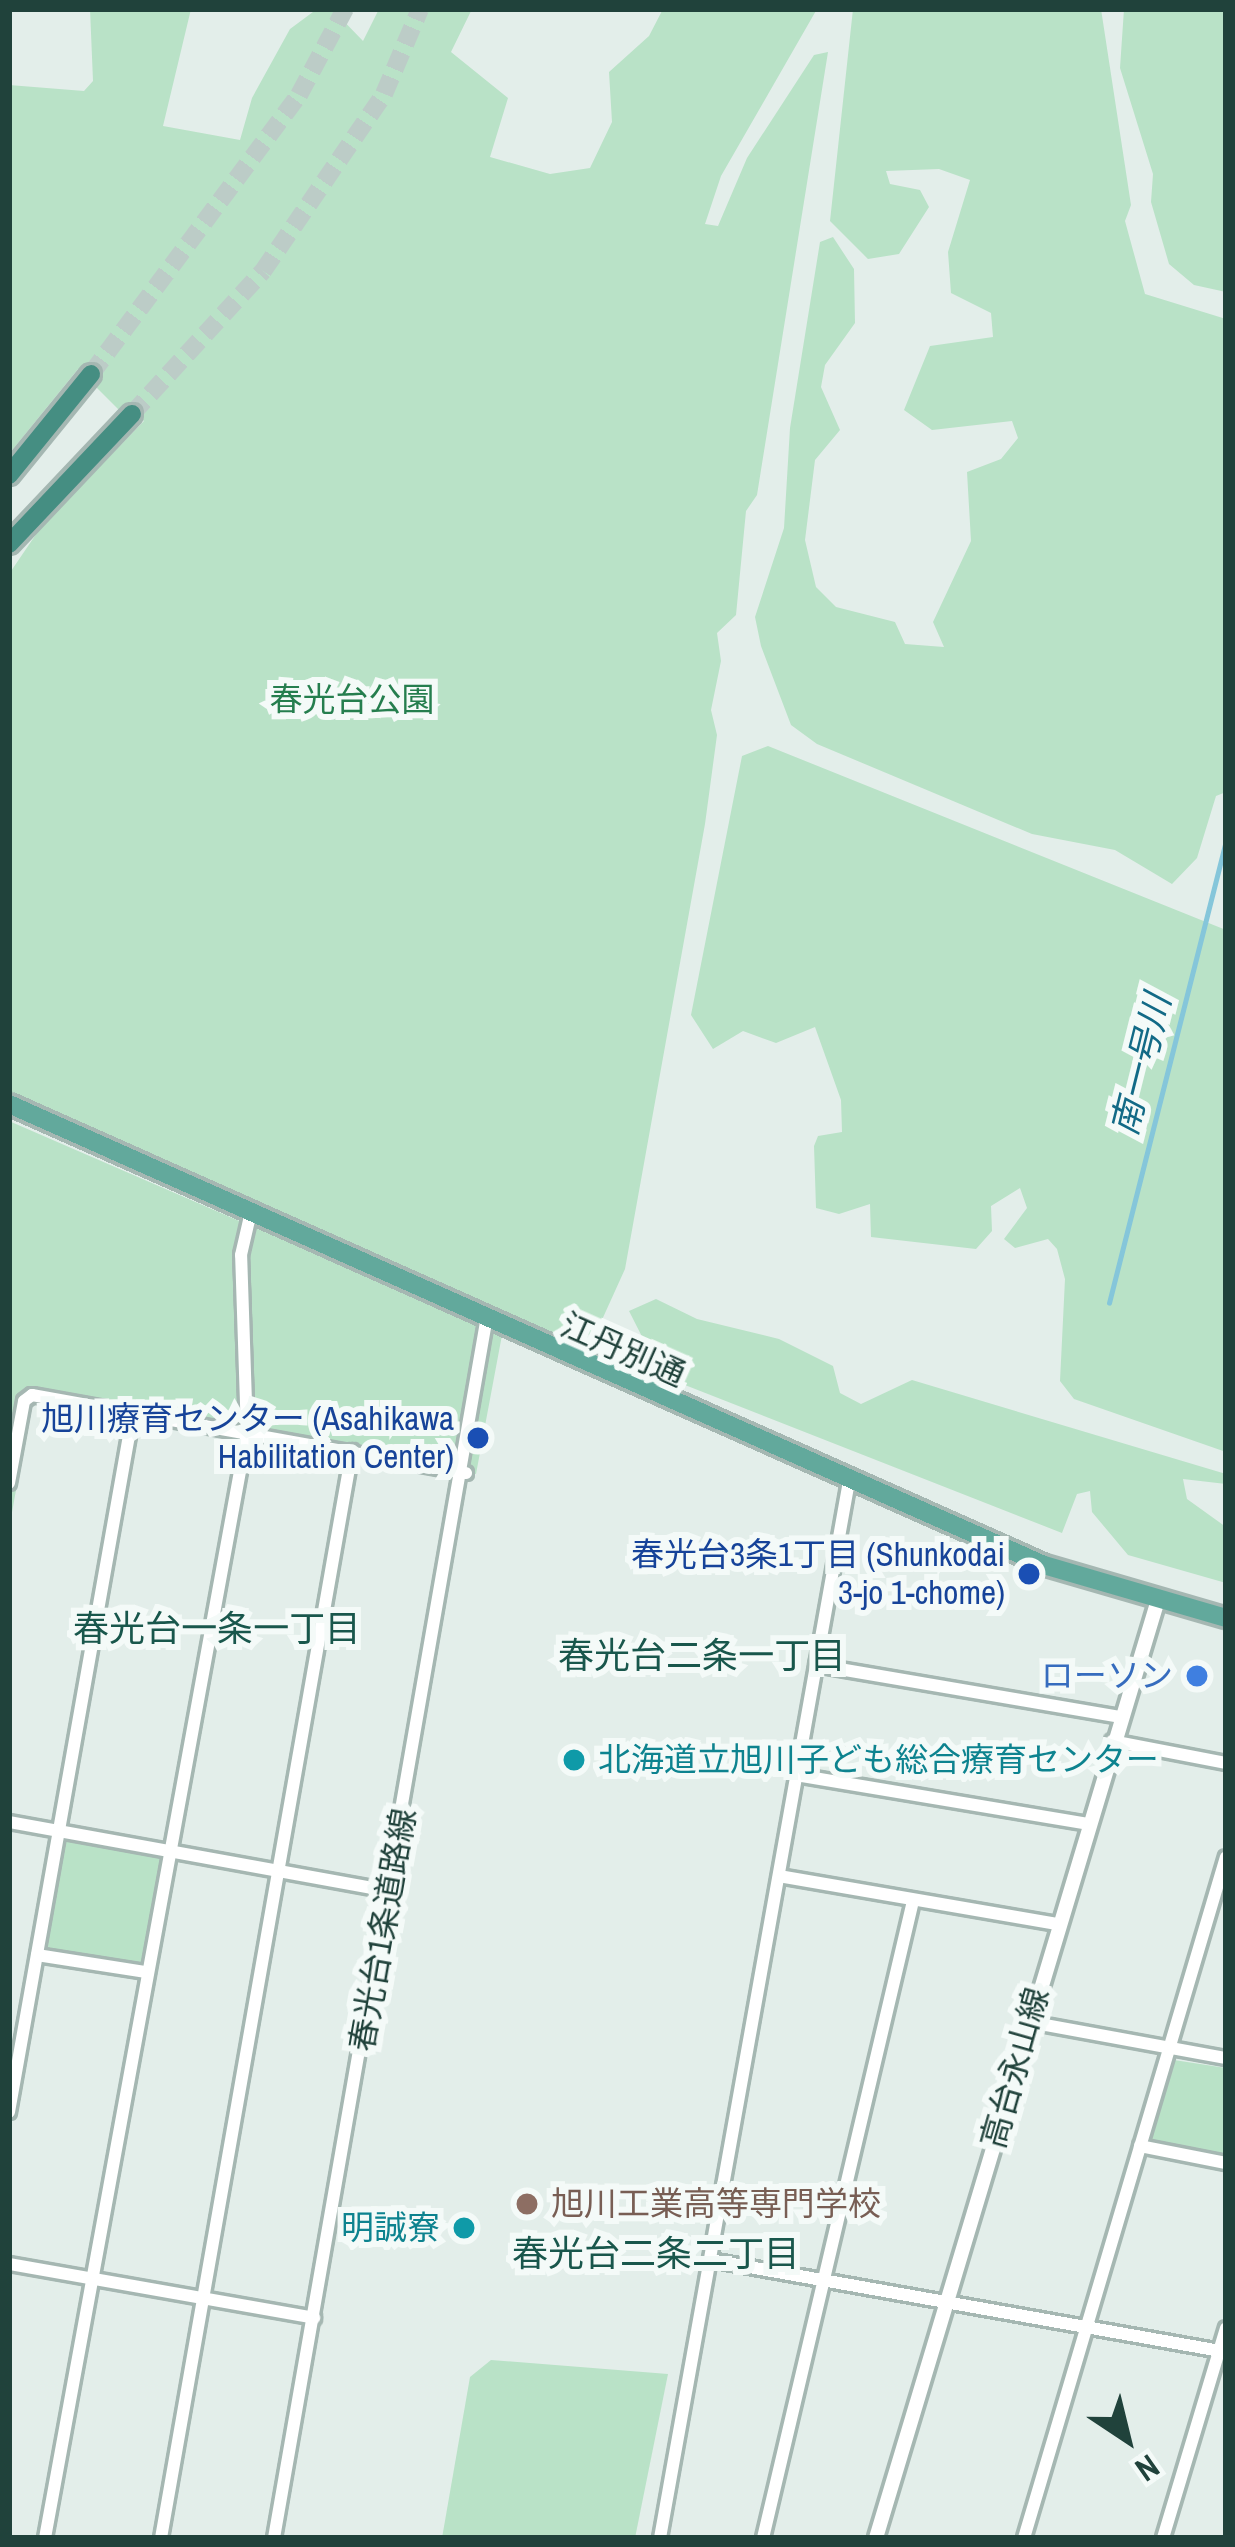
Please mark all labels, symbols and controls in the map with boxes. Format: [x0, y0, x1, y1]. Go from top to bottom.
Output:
park label: 春光台公園 [270, 680, 434, 720]
water label: 南一号川 [1103, 990, 1179, 1140]
street label: 江丹別通 [555, 1305, 691, 1395]
place label: 旭川療育センター (Asahikawa Habilitation Center) [41, 1399, 454, 1477]
marker: 旭川療育センター (Asahikawa Habilitation Center) [465, 1425, 491, 1451]
place label: 春光台3条1丁目 (Shunkodai 3-jo 1-chome) [631, 1535, 1005, 1613]
marker: 春光台3条1丁目 (Shunkodai 3-jo 1-chome) [1016, 1561, 1042, 1587]
district label: 春光台一条一丁目 [73, 1607, 361, 1651]
district label: 春光台二条一丁目 [558, 1634, 846, 1678]
place label: ローソン [1041, 1656, 1173, 1696]
marker: ローソン [1184, 1663, 1210, 1689]
place label: 北海道立旭川子ども総合療育センター [598, 1740, 1159, 1780]
marker: 北海道立旭川子ども総合療育センター [561, 1747, 587, 1773]
street label: 春光台1条道路線 [342, 1805, 424, 2055]
street label: 高台永山線 [973, 1983, 1057, 2153]
place label: 旭川工業高等専門学校 [551, 2184, 881, 2224]
marker: 旭川工業高等専門学校 [514, 2191, 540, 2217]
place label: 明誠寮 [341, 2208, 440, 2248]
marker: 明誠寮 [451, 2215, 477, 2241]
district label: 春光台二条二丁目 [512, 2232, 800, 2276]
north arrow [1067, 2379, 1187, 2499]
text: N [1127, 2445, 1168, 2492]

